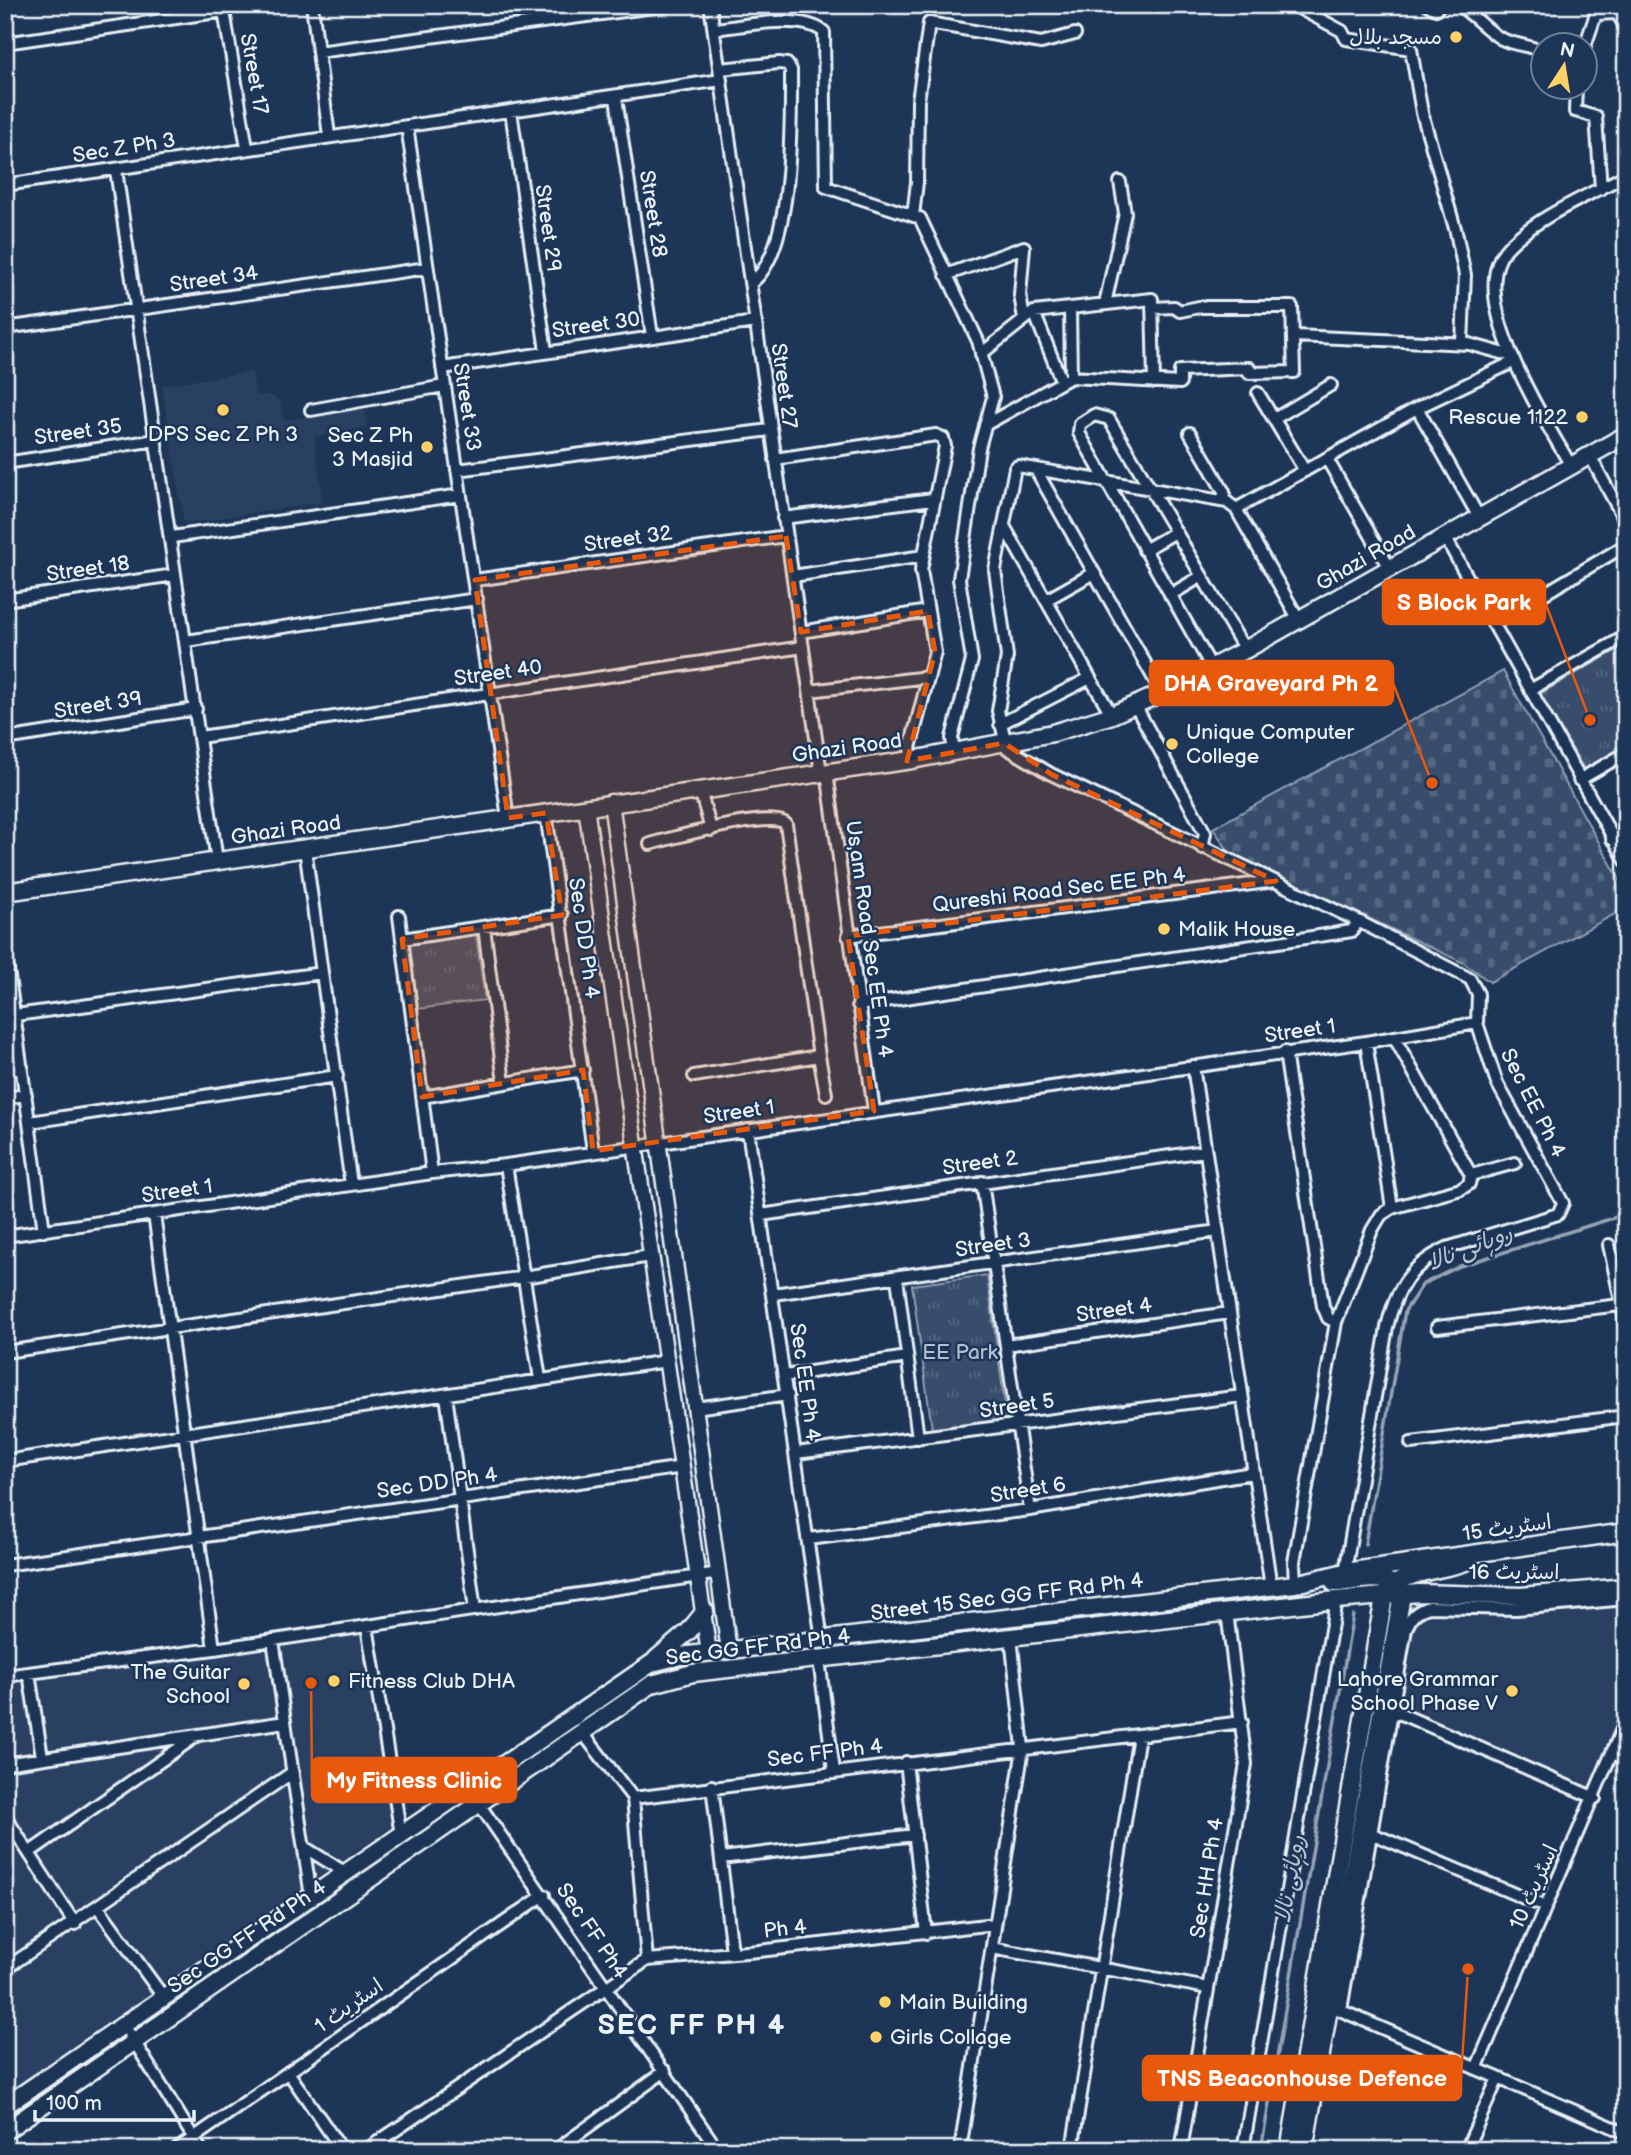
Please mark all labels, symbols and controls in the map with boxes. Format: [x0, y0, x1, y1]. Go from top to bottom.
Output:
place label: مسجد بلال [1349, 25, 1442, 50]
marker: مسجد بلال [1448, 29, 1464, 45]
street label: Street 17 [235, 32, 274, 117]
north arrow [1530, 32, 1600, 102]
text: N [1558, 38, 1577, 64]
street label: Sec Z Ph 3 [71, 128, 177, 168]
street label: Street 28 [634, 169, 672, 259]
street label: Street 29 [530, 183, 566, 273]
street label: Street 34 [168, 260, 260, 298]
street label: Street 30 [550, 306, 642, 344]
street label: Street 27 [766, 342, 802, 431]
street label: Street 33 [448, 361, 486, 453]
marker: DPS Sec Z Ph 3 [215, 402, 231, 418]
place label: Rescue 1122 [1448, 405, 1569, 430]
marker: Rescue 1122 [1574, 409, 1590, 425]
street label: Street 35 [33, 413, 123, 451]
place label: DPS Sec Z Ph 3 [148, 422, 298, 447]
place label: Sec Z Ph 3 Masjid [328, 423, 413, 472]
marker: Sec Z Ph 3 Masjid [419, 439, 435, 455]
street label: Street 32 [582, 520, 674, 558]
street label: Ghazi Road [1312, 520, 1420, 596]
street label: Street 18 [45, 551, 131, 587]
callout: S Block Park [1383, 580, 1545, 624]
text: S Block Park [1397, 589, 1531, 617]
street label: Street 40 [452, 654, 544, 692]
callout: DHA Graveyard Ph 2 [1150, 661, 1393, 705]
text: DHA Graveyard Ph 2 [1164, 670, 1378, 698]
street label: Street 39 [52, 686, 144, 724]
place label: Unique Computer College [1186, 720, 1354, 769]
street label: Ghazi Road [790, 728, 904, 768]
marker: Unique Computer College [1164, 736, 1180, 752]
street label: Ghazi Road [229, 810, 343, 850]
street label: Us,am Road Sec EE Ph 4 [840, 819, 898, 1059]
street label: Qureshi Road Sec EE Ph 4 [931, 862, 1187, 918]
street label: Sec DD Ph 4 [563, 876, 605, 1000]
place label: Malik House [1178, 917, 1295, 942]
marker: Malik House [1156, 921, 1172, 937]
street label: Street 1 [1263, 1014, 1337, 1048]
street label: Sec EE Ph 4 [1495, 1044, 1571, 1162]
street label: Street 1 [702, 1095, 776, 1129]
street label: Street 2 [941, 1145, 1020, 1181]
street label: Street 1 [140, 1174, 214, 1208]
water label: روہائی نالا [1424, 1219, 1518, 1280]
street label: Street 3 [953, 1227, 1033, 1263]
street label: Street 4 [1075, 1292, 1154, 1328]
street label: Sec EE Ph 4 [784, 1322, 826, 1443]
park label: EE Park [922, 1340, 998, 1365]
street label: Street 5 [978, 1388, 1056, 1424]
street label: Sec DD Ph 4 [375, 1462, 499, 1504]
street label: Street 6 [988, 1472, 1068, 1508]
street label: اسٹریٹ 15 [1461, 1509, 1553, 1547]
street label: اسٹریٹ 16 [1469, 1560, 1559, 1585]
street label: Street 15 Sec GG FF Rd Ph 4 [869, 1568, 1145, 1626]
street label: Sec GG FF Rd Ph 4 [664, 1623, 852, 1671]
place label: The Guitar School [131, 1660, 230, 1709]
place label: Lahore Grammar School Phase V [1337, 1667, 1498, 1716]
place label: Fitness Club DHA [348, 1669, 515, 1694]
marker: Fitness Club DHA [326, 1673, 342, 1689]
marker: The Guitar School [236, 1676, 252, 1692]
marker: Lahore Grammar School Phase V [1504, 1683, 1520, 1699]
street label: Sec FF Ph 4 [766, 1734, 884, 1772]
callout: My Fitness Clinic [312, 1758, 516, 1802]
text: My Fitness Clinic [326, 1767, 502, 1795]
street label: Sec HH Ph 4 [1185, 1816, 1229, 1940]
water label: روہائی نالا [1269, 1833, 1314, 1925]
street label: اسٹریٹ 10 [1504, 1841, 1564, 1933]
street label: Sec GG FF Rd Ph 4 [163, 1875, 331, 1999]
street label: Sec FF Ph4 [551, 1878, 633, 1984]
street label: Ph 4 [762, 1914, 808, 1944]
street label: اسٹریٹ 1 [310, 1973, 388, 2039]
place label: Main Building [899, 1990, 1028, 2015]
marker: Main Building [877, 1994, 893, 2010]
district label: SEC FF PH 4 [598, 2009, 786, 2042]
place label: Girls Collage [890, 2025, 1012, 2050]
marker: Girls Collage [868, 2029, 884, 2045]
callout: TNS Beaconhouse Defence [1143, 2056, 1461, 2100]
text: TNS Beaconhouse Defence [1157, 2065, 1447, 2093]
scale bar [35, 2078, 194, 2122]
text: 100 m [46, 2091, 102, 2116]

